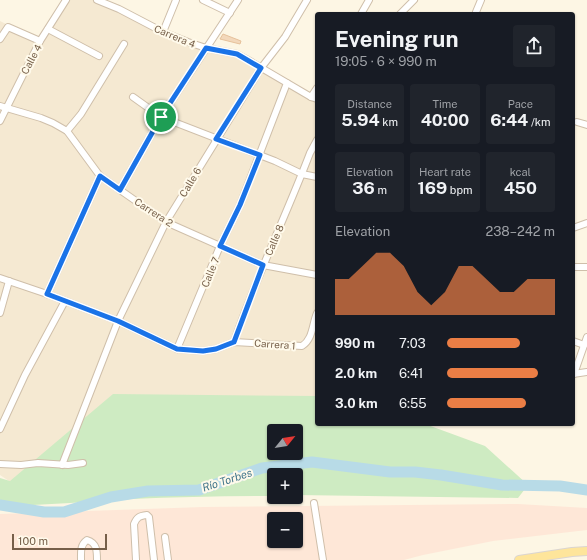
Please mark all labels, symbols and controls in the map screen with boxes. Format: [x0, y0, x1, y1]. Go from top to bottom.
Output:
street label: Carrera 4 [153, 22, 197, 50]
button: share [513, 25, 555, 67]
text: Evening run [335, 26, 459, 52]
street label: Calle 4 [18, 42, 44, 76]
text: 19:05 · 6 × 990 m [335, 54, 437, 69]
text: Distance [347, 98, 392, 110]
text: Time [432, 98, 458, 110]
text: Pace [508, 98, 533, 110]
pin [144, 100, 178, 134]
icon: arrive [150, 106, 172, 128]
text: 5.94 [341, 110, 380, 130]
text: 40:00 [421, 110, 469, 130]
text: 6:44 [490, 110, 528, 130]
text: km [380, 116, 398, 128]
text: /km [528, 116, 550, 128]
street label: Calle 6 [177, 165, 203, 199]
text: Elevation [346, 166, 393, 178]
text: Heart rate [419, 166, 471, 178]
text: kcal [510, 166, 531, 178]
text: 36 [352, 178, 375, 198]
text: 169 [418, 178, 447, 198]
text: 450 [504, 178, 537, 198]
text: m [375, 184, 387, 196]
text: bpm [447, 184, 472, 196]
street label: Carrera 2 [133, 195, 175, 229]
street label: Calle 8 [262, 223, 286, 257]
text: Elevation [335, 224, 390, 239]
text: 238–242 m [485, 224, 555, 239]
street label: Calle 7 [198, 255, 222, 289]
text: 990 m [335, 336, 375, 351]
text: 7:03 [399, 336, 426, 351]
street label: Carrera 1 [254, 337, 296, 351]
text: 2.0 km [335, 366, 377, 381]
text: 6:41 [399, 366, 423, 381]
text: 3.0 km [335, 396, 378, 411]
text: 6:55 [399, 396, 427, 411]
north arrow [267, 424, 303, 460]
map controls [267, 424, 303, 548]
water label: Río Torbes [201, 466, 254, 494]
button: + [267, 468, 303, 504]
button: − [267, 512, 303, 548]
scale bar [12, 532, 107, 551]
text: 100 m [18, 535, 48, 547]

